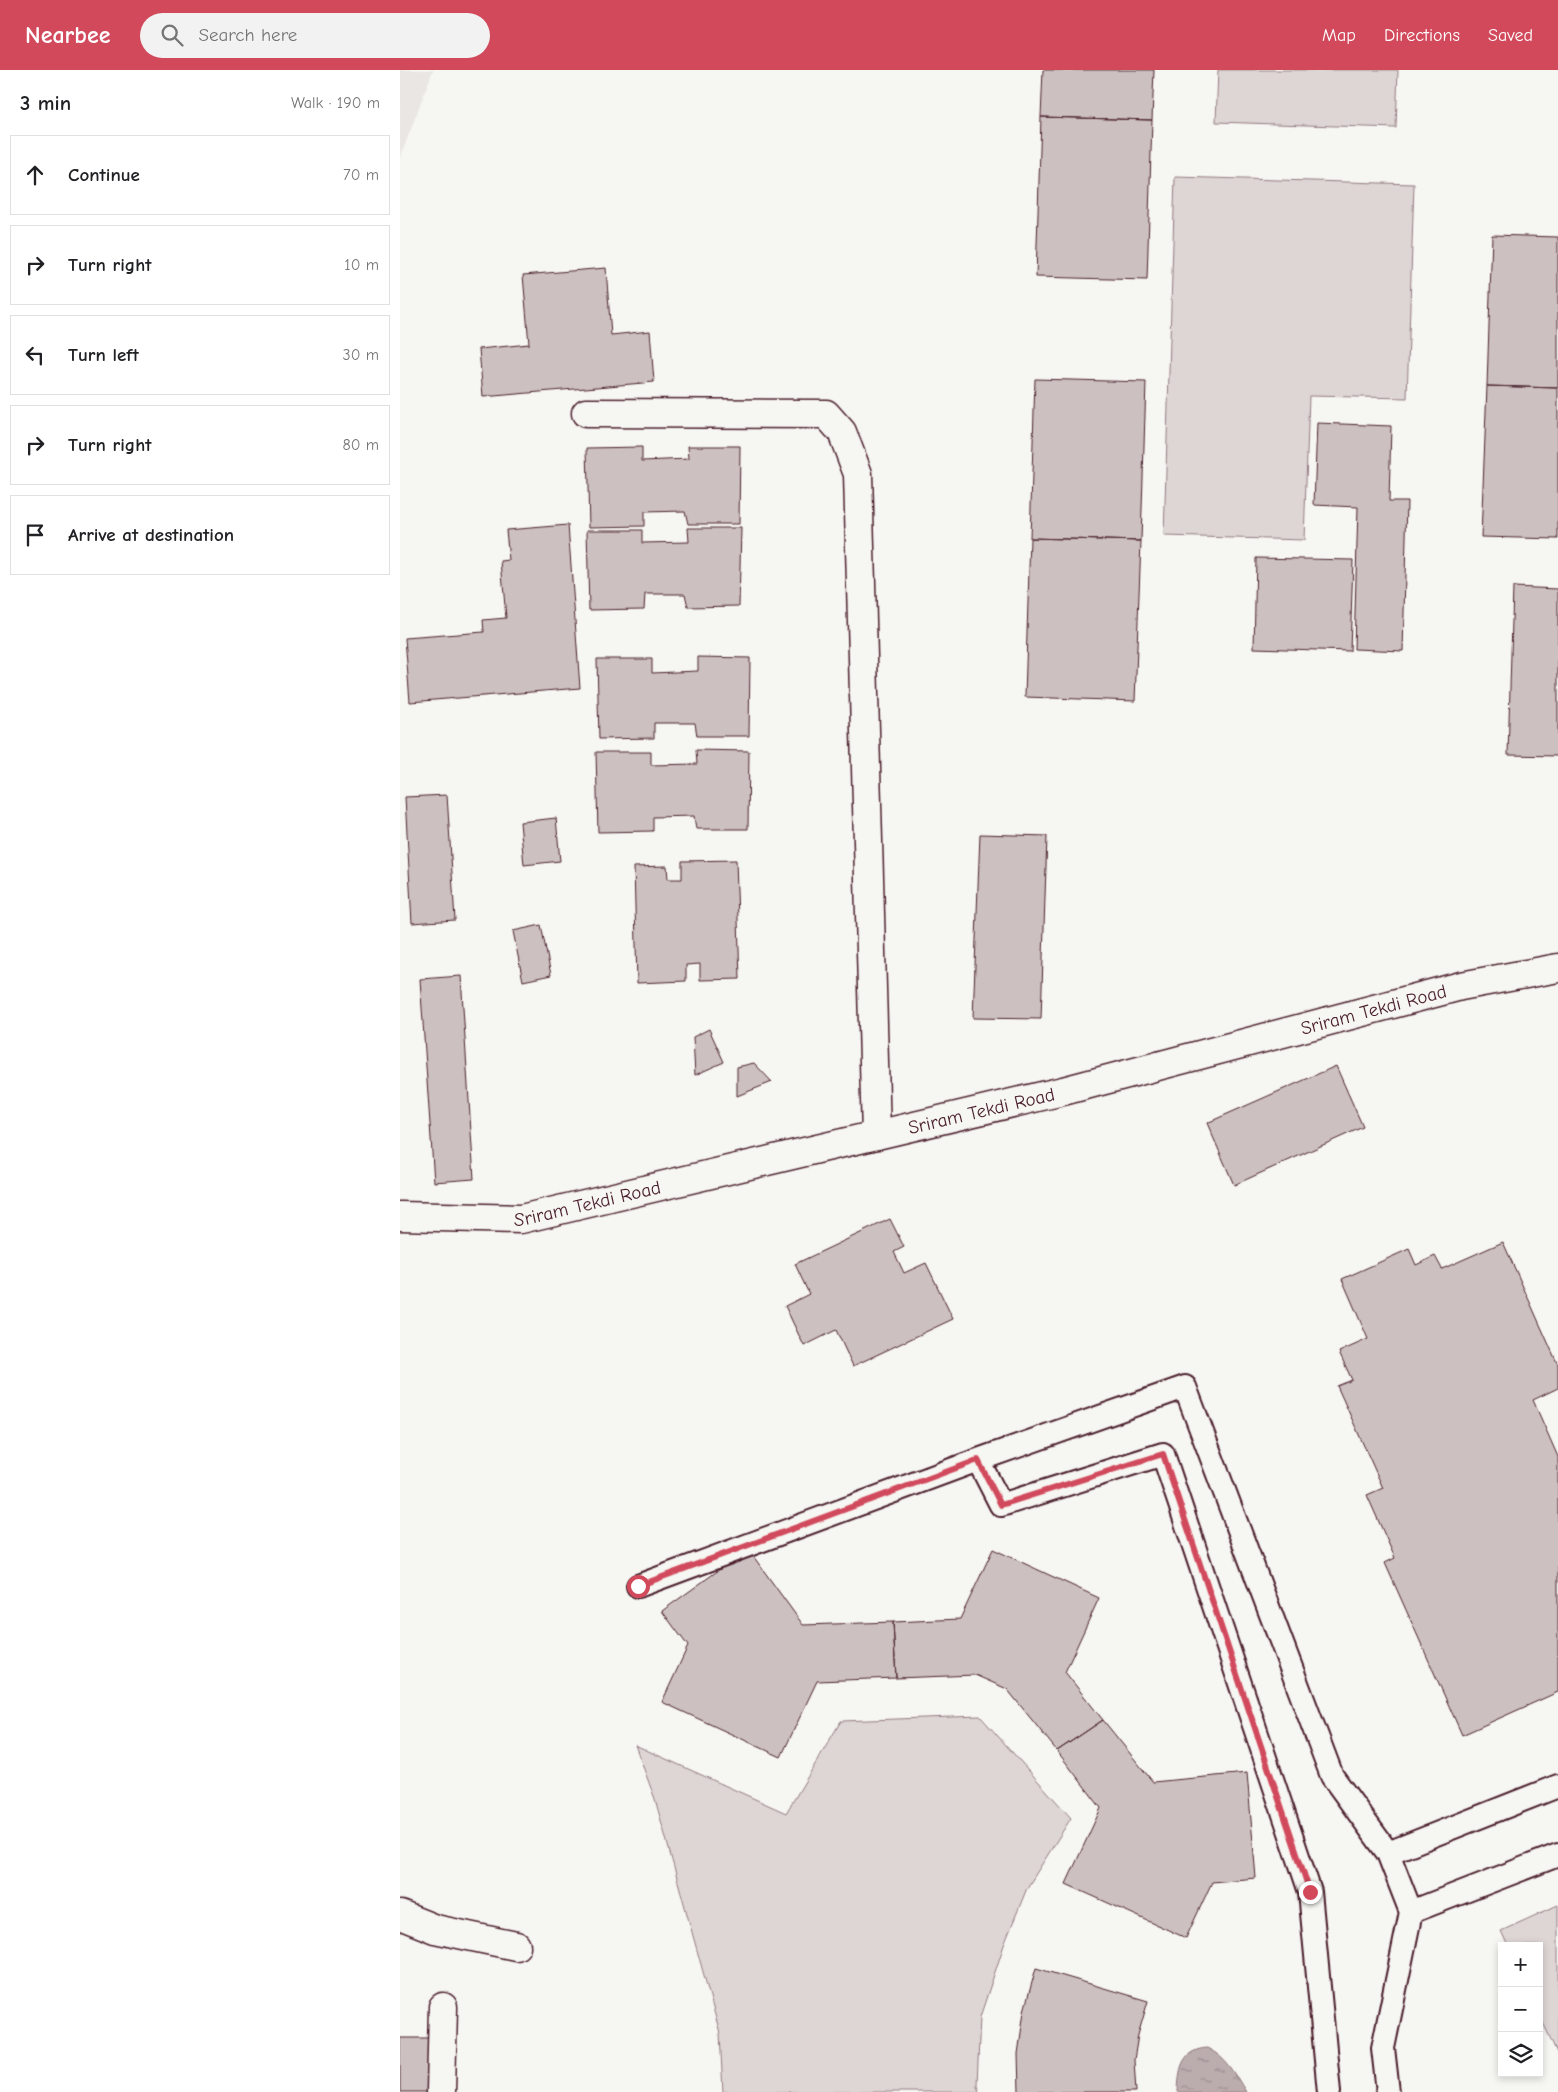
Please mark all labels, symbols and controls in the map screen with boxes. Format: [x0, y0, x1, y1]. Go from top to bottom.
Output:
search box [140, 13, 490, 58]
text: Nearbee [25, 21, 110, 49]
icon: search [158, 21, 186, 49]
text: Search here [198, 24, 297, 46]
text: Map [1322, 25, 1356, 46]
text: Directions [1384, 25, 1460, 46]
text: Saved [1488, 25, 1533, 46]
text: 3 min [20, 91, 71, 115]
text: Walk · 190 m [291, 94, 380, 112]
icon: ahead [21, 161, 49, 189]
text: Continue [68, 164, 140, 186]
text: 70 m [343, 166, 379, 184]
icon: right [21, 251, 49, 279]
text: Turn right [68, 254, 152, 276]
text: 10 m [344, 256, 379, 274]
icon: left [21, 341, 49, 369]
text: Turn left [68, 344, 139, 366]
text: 30 m [343, 346, 379, 364]
icon: right [21, 431, 49, 459]
text: Turn right [68, 434, 152, 456]
text: 80 m [342, 436, 379, 454]
icon: arrive [21, 521, 49, 549]
text: Arrive at destination [68, 524, 234, 546]
street label: Sriram Tekdi Road [1298, 980, 1449, 1040]
street label: Sriram Tekdi Road [906, 1083, 1057, 1139]
street label: Sriram Tekdi Road [514, 1176, 663, 1231]
route start [627, 1575, 650, 1598]
route end [1299, 1881, 1322, 1904]
map controls [1498, 1942, 1543, 2077]
button: + [1498, 1942, 1543, 1987]
button: − [1498, 1987, 1543, 2032]
button: layers [1498, 2032, 1543, 2077]

